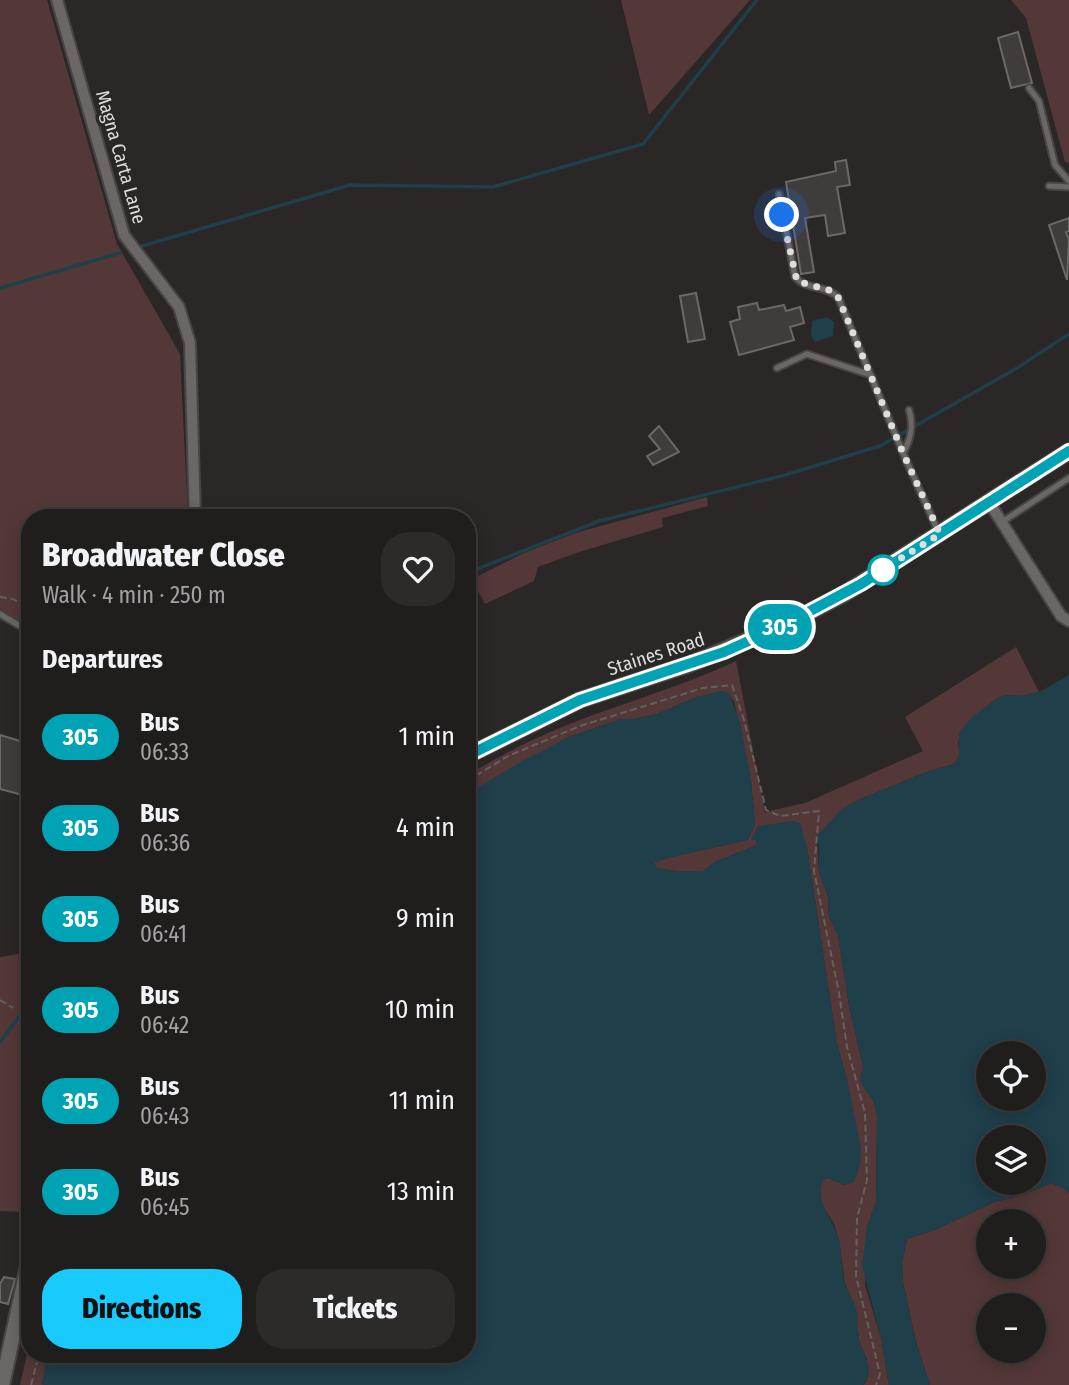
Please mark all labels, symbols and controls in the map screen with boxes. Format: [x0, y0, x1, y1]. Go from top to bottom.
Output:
street label: Magna Carta Lane [91, 88, 151, 226]
your location [764, 197, 799, 232]
button: heart [381, 532, 455, 606]
text: Broadwater Close [42, 535, 285, 575]
unlabelled marker [868, 555, 898, 585]
text: Walk · 4 min · 250 m [42, 581, 226, 609]
line badge: 305 [740, 604, 820, 650]
text: 305 [762, 613, 798, 641]
street label: Staines Road [604, 627, 708, 681]
text: Departures [42, 644, 163, 675]
text: Bus [140, 707, 179, 738]
text: 1 min [399, 721, 455, 752]
text: 305 [62, 723, 99, 751]
text: 06:33 [140, 738, 189, 766]
text: Bus [140, 798, 179, 829]
text: 4 min [396, 812, 455, 843]
text: 305 [62, 814, 99, 842]
text: 06:36 [140, 829, 190, 857]
text: Bus [140, 889, 179, 920]
text: 9 min [396, 903, 455, 934]
text: 305 [62, 905, 99, 933]
text: 06:41 [140, 920, 187, 948]
text: Bus [140, 980, 179, 1011]
text: 10 min [385, 994, 455, 1025]
text: 305 [62, 996, 99, 1024]
text: 06:42 [140, 1011, 189, 1039]
map controls [976, 1041, 1046, 1363]
button: locate [976, 1041, 1046, 1111]
text: Bus [140, 1071, 179, 1102]
text: 11 min [389, 1085, 455, 1116]
text: 305 [62, 1087, 99, 1115]
text: 06:43 [140, 1102, 189, 1130]
button: layers [976, 1125, 1046, 1195]
text: Bus [140, 1162, 179, 1193]
text: 13 min [387, 1176, 455, 1207]
text: 305 [62, 1178, 99, 1206]
text: 06:45 [140, 1193, 190, 1221]
button: + [976, 1209, 1046, 1279]
button: Directions [42, 1269, 242, 1349]
button: Tickets [256, 1269, 455, 1349]
button: − [976, 1293, 1046, 1363]

